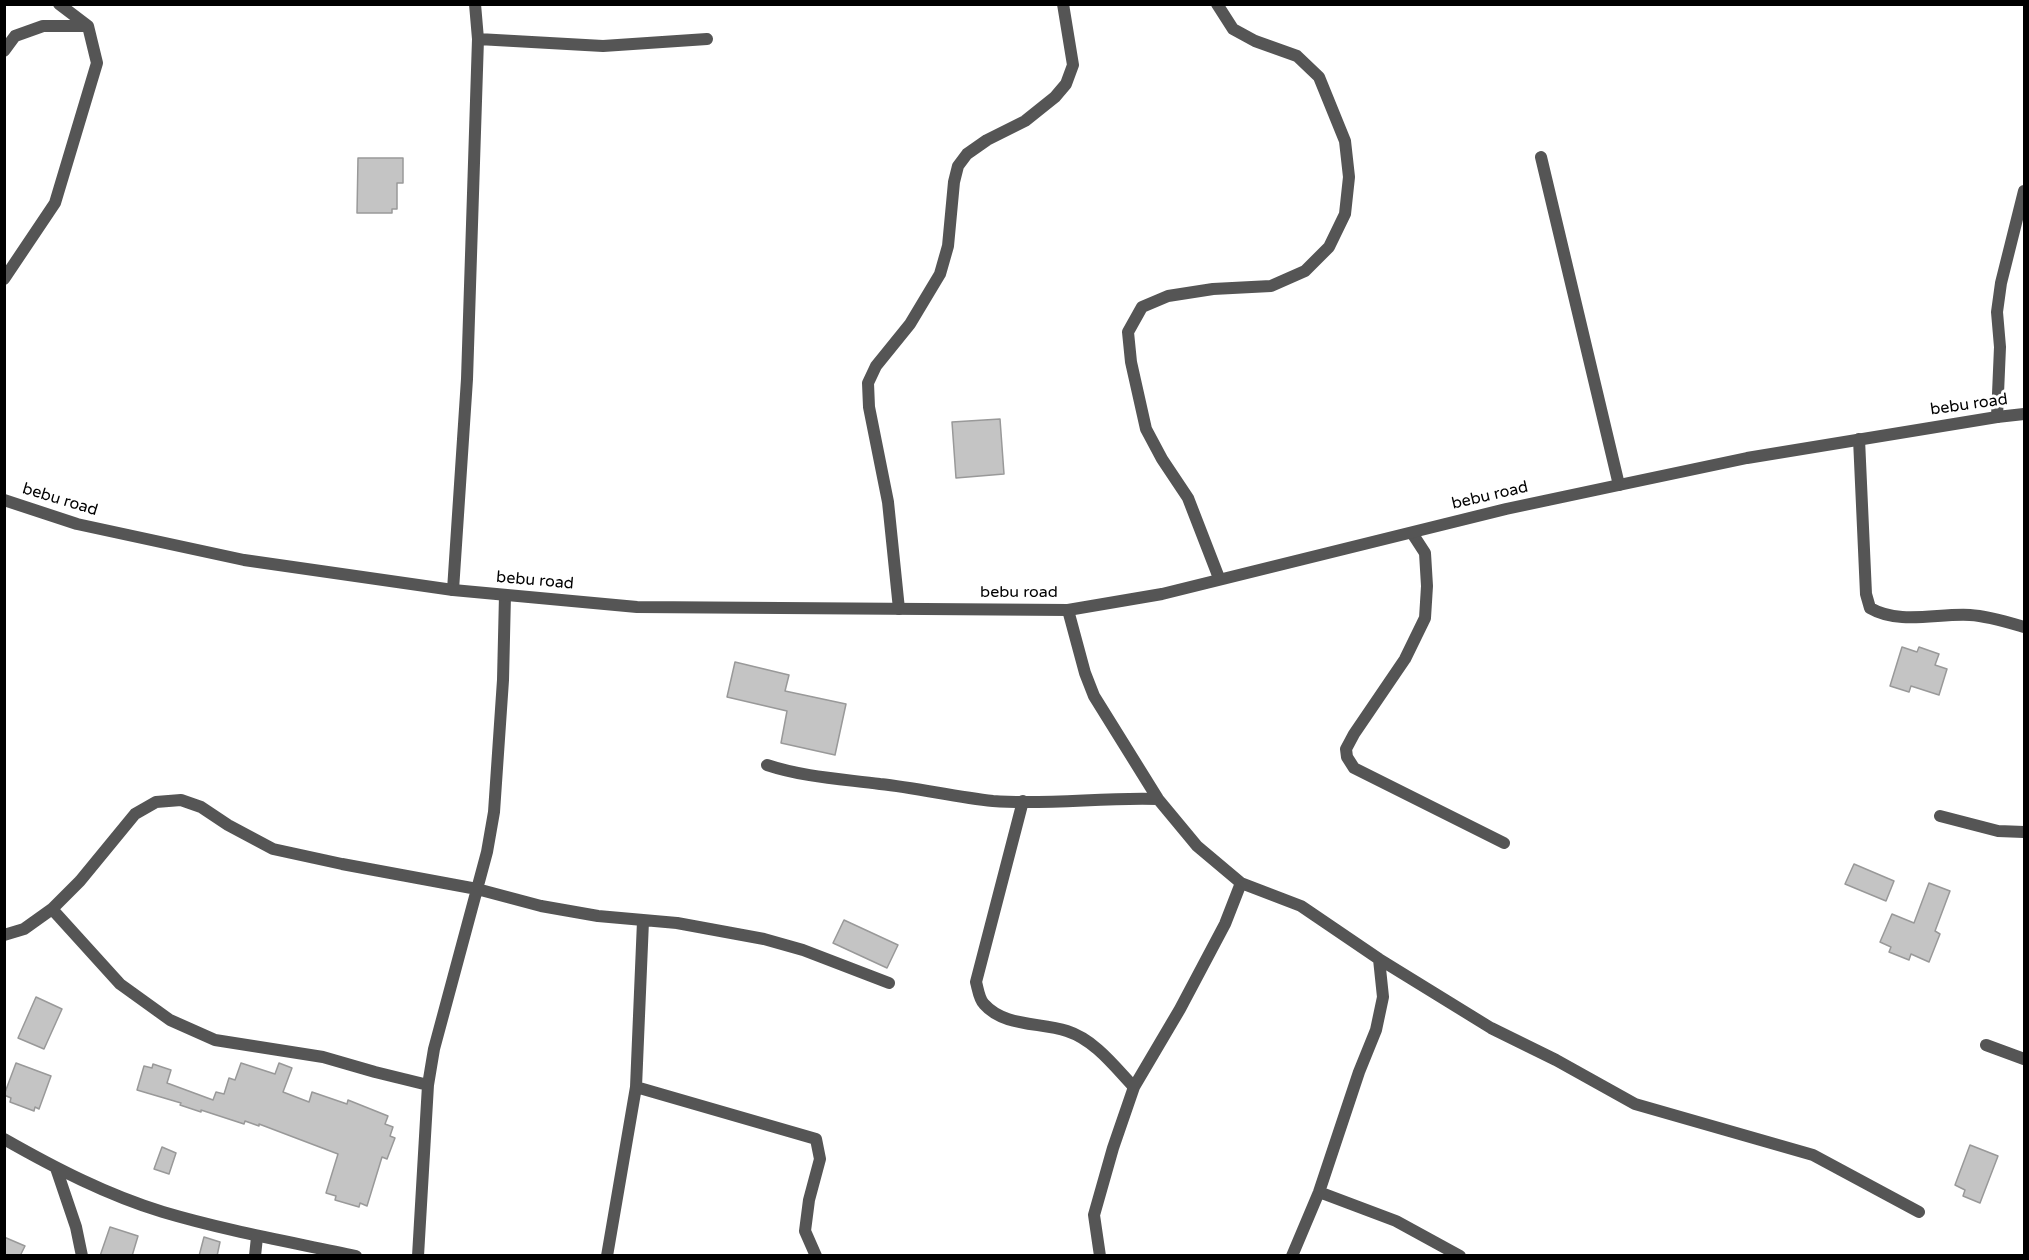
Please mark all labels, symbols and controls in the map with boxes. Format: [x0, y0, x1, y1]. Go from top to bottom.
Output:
street label: bebu road [1929, 390, 2009, 420]
street label: bebu road [1450, 478, 1530, 514]
street label: bebu road [20, 479, 100, 521]
street label: bebu road [495, 568, 575, 594]
street label: bebu road [980, 583, 1058, 603]

